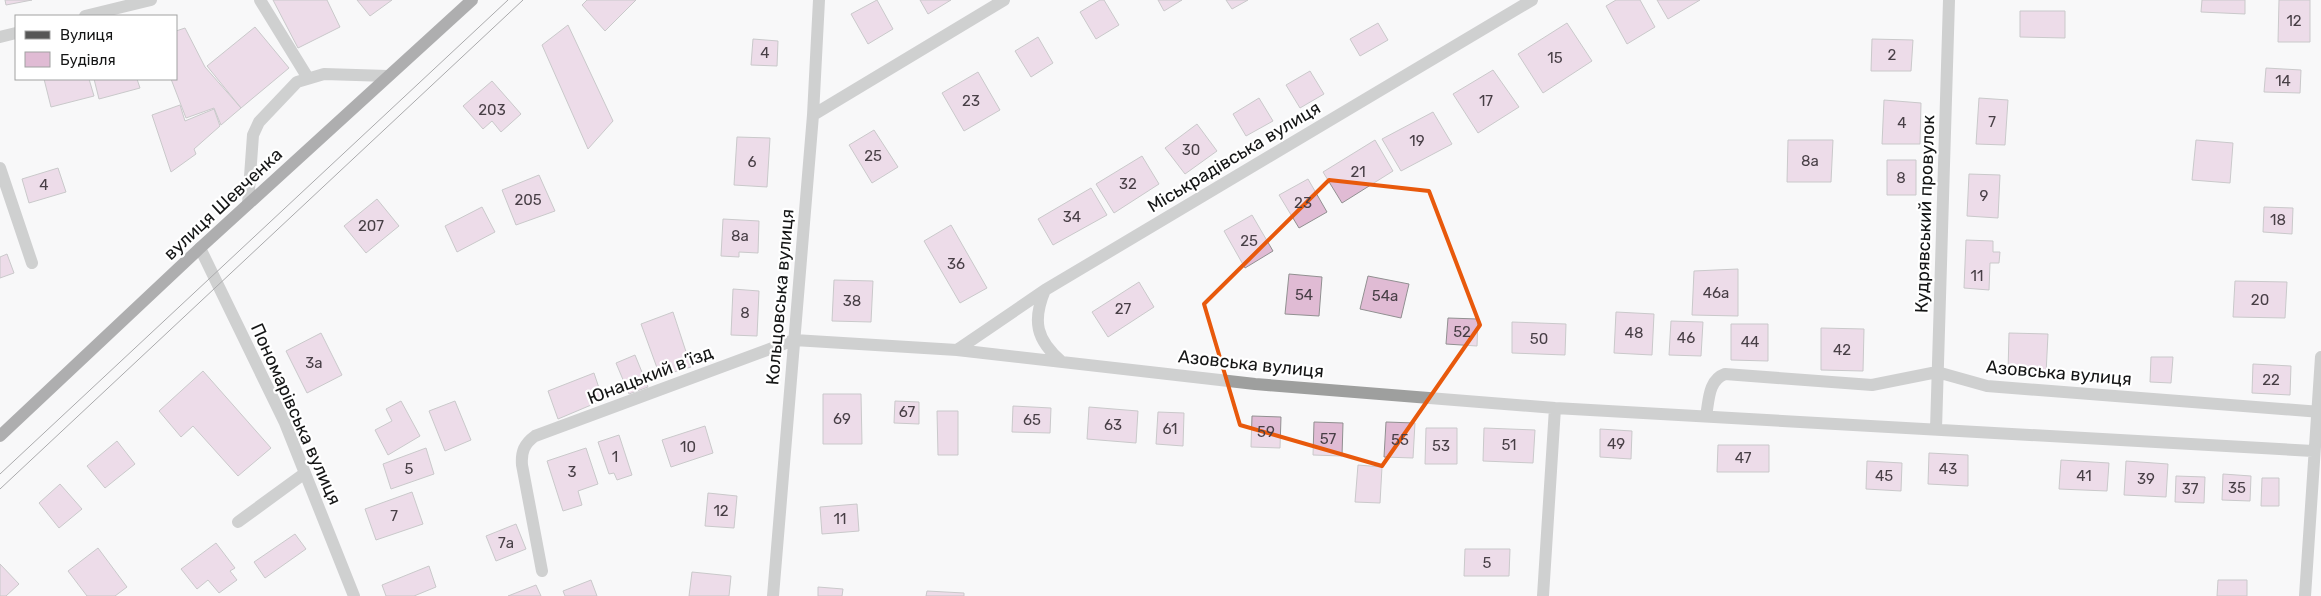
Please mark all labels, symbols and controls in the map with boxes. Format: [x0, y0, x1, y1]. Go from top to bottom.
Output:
house number: 12 [2286, 12, 2302, 30]
legend [15, 15, 178, 80]
text: Вулиця [60, 26, 113, 44]
house number: 4 [760, 44, 770, 62]
house number: 2 [1888, 46, 1897, 64]
house number: 15 [1547, 49, 1563, 67]
text: Будівля [60, 51, 116, 69]
house number: 14 [2275, 72, 2291, 90]
house number: 23 [962, 92, 980, 110]
house number: 17 [1479, 92, 1493, 110]
street label: Міськрадівська вулиця [1144, 97, 1324, 217]
house number: 203 [478, 101, 506, 119]
house number: 7 [1988, 113, 1996, 131]
house number: 4 [1897, 114, 1907, 132]
street label: Кудрявський провулок [1911, 114, 1939, 314]
house number: 19 [1409, 132, 1425, 150]
house number: 30 [1182, 141, 1200, 159]
street label: вулиця Шевченка [159, 143, 287, 265]
house number: 25 [864, 147, 882, 165]
house number: 8а [1801, 152, 1819, 170]
house number: 6 [747, 153, 757, 171]
house number: 21 [1350, 163, 1366, 181]
house number: 8 [1896, 169, 1906, 187]
house number: 32 [1119, 175, 1137, 193]
house number: 4 [39, 176, 49, 194]
house number: 9 [1980, 187, 1989, 205]
house number: 205 [514, 191, 542, 209]
house number: 23 [1294, 194, 1312, 212]
street label: Кольцовська вулиця [761, 208, 799, 386]
house number: 34 [1063, 208, 1081, 226]
house number: 18 [2270, 211, 2286, 229]
house number: 207 [358, 217, 384, 235]
house number: 8а [731, 227, 749, 245]
house number: 25 [1240, 232, 1258, 250]
house number: 36 [947, 255, 965, 273]
house number: 11 [1971, 267, 1983, 285]
house number: 46а [1703, 284, 1729, 302]
house number: 54 [1295, 286, 1313, 304]
house number: 54а [1372, 287, 1398, 305]
house number: 20 [2251, 291, 2269, 309]
house number: 38 [843, 292, 861, 310]
house number: 27 [1115, 300, 1132, 318]
house number: 8 [740, 304, 750, 322]
street label: Пономарівська вулиця [246, 320, 346, 508]
house number: 52 [1453, 323, 1471, 341]
house number: 48 [1625, 324, 1643, 342]
house number: 46 [1677, 329, 1695, 347]
house number: 50 [1530, 330, 1548, 348]
house number: 44 [1741, 333, 1759, 351]
street label: Юнацький в’їзд [584, 341, 716, 409]
house number: 42 [1833, 341, 1851, 359]
street label: Азовська вулиця [1177, 345, 1325, 383]
house number: 3а [305, 354, 323, 372]
street label: Азовська вулиця [1985, 356, 2133, 390]
house number: 22 [2262, 371, 2280, 389]
house number: 67 [899, 403, 915, 421]
house number: 69 [833, 410, 851, 428]
house number: 65 [1023, 411, 1041, 429]
house number: 63 [1104, 416, 1122, 434]
house number: 61 [1162, 420, 1178, 438]
house number: 59 [1257, 423, 1275, 441]
house number: 57 [1320, 430, 1337, 448]
house number: 55 [1391, 431, 1409, 449]
house number: 49 [1607, 435, 1625, 453]
house number: 51 [1501, 436, 1517, 454]
house number: 53 [1432, 437, 1450, 455]
house number: 10 [680, 438, 696, 456]
house number: 1 [612, 448, 618, 466]
house number: 47 [1735, 449, 1752, 467]
house number: 5 [405, 460, 414, 478]
house number: 43 [1939, 460, 1957, 478]
house number: 3 [567, 463, 577, 481]
house number: 45 [1875, 467, 1893, 485]
house number: 41 [2076, 467, 2092, 485]
house number: 39 [2137, 470, 2155, 488]
house number: 35 [2228, 479, 2246, 497]
house number: 37 [2182, 480, 2199, 498]
house number: 12 [713, 502, 729, 520]
house number: 7 [390, 507, 398, 525]
house number: 11 [834, 510, 846, 528]
house number: 7а [498, 534, 514, 552]
house number: 5 [1483, 554, 1492, 572]

